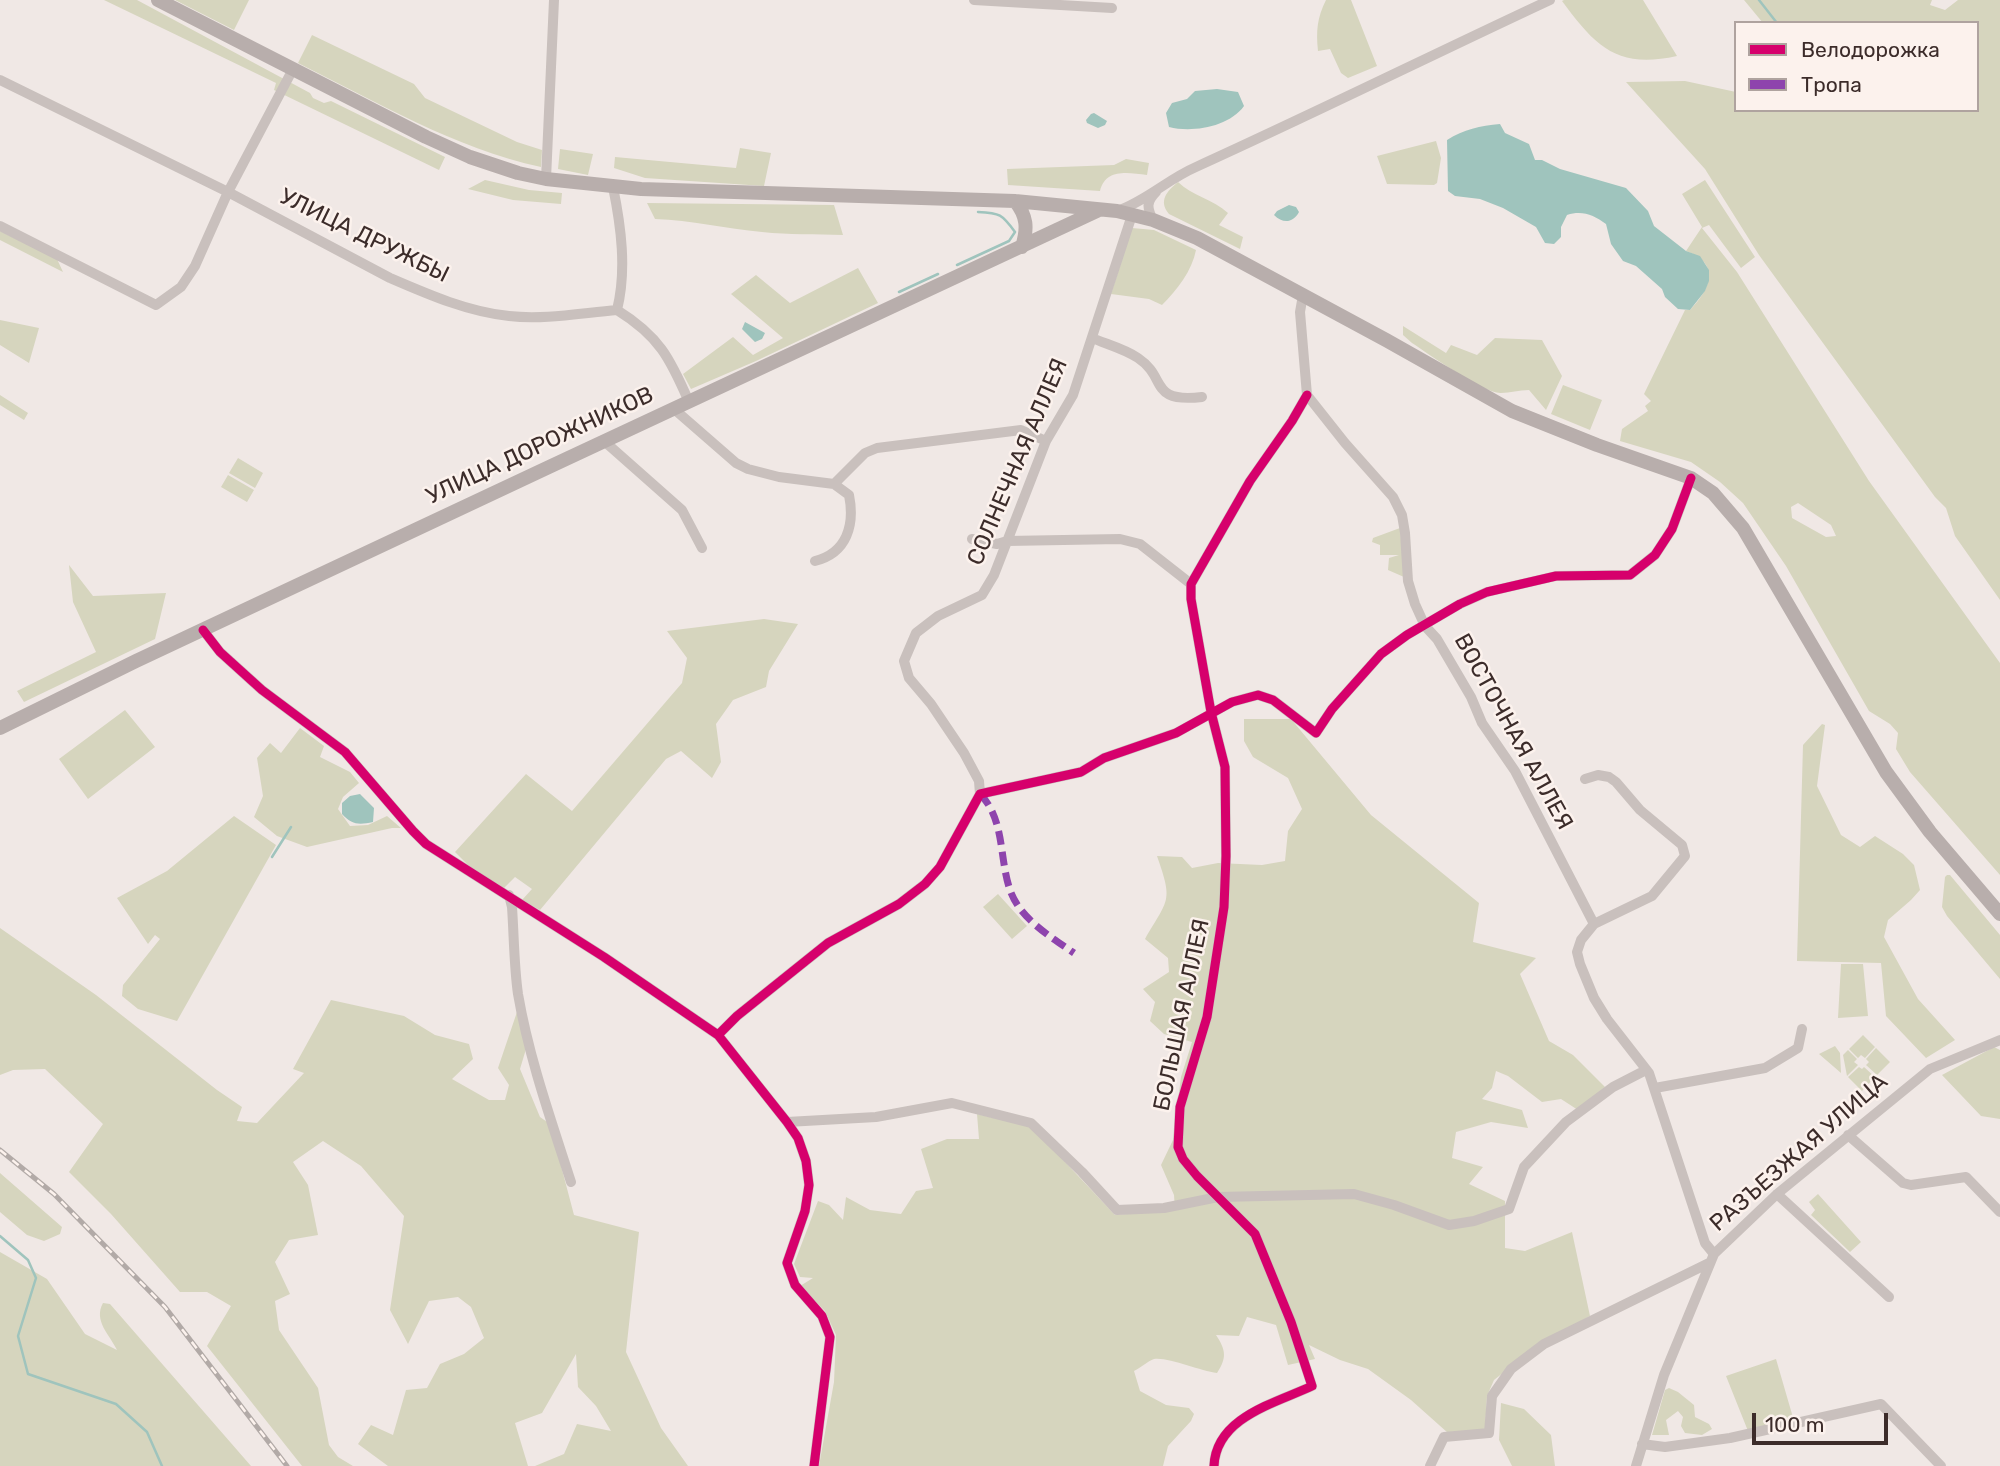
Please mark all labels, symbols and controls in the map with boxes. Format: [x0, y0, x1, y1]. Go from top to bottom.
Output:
legend [1734, 21, 1979, 112]
text: Велодорожка [1801, 37, 1940, 62]
text: Тропа [1801, 72, 1862, 97]
street label: УЛИЦА ДРУЖБЫ [275, 183, 453, 289]
street label: СОЛНЕЧНАЯ АЛЛЕЯ [962, 354, 1074, 570]
street label: УЛИЦА ДОРОЖНИКОВ [422, 381, 658, 511]
street label: ВОСТОЧНАЯ АЛЛЕЯ [1448, 629, 1578, 835]
street label: БОЛЬШАЯ АЛЛЕЯ [1148, 917, 1216, 1113]
street label: РАЗЪЕЗЖАЯ УЛИЦА [1704, 1068, 1894, 1238]
scale bar [1755, 1400, 1892, 1444]
text: 100 m [1765, 1412, 1824, 1437]

